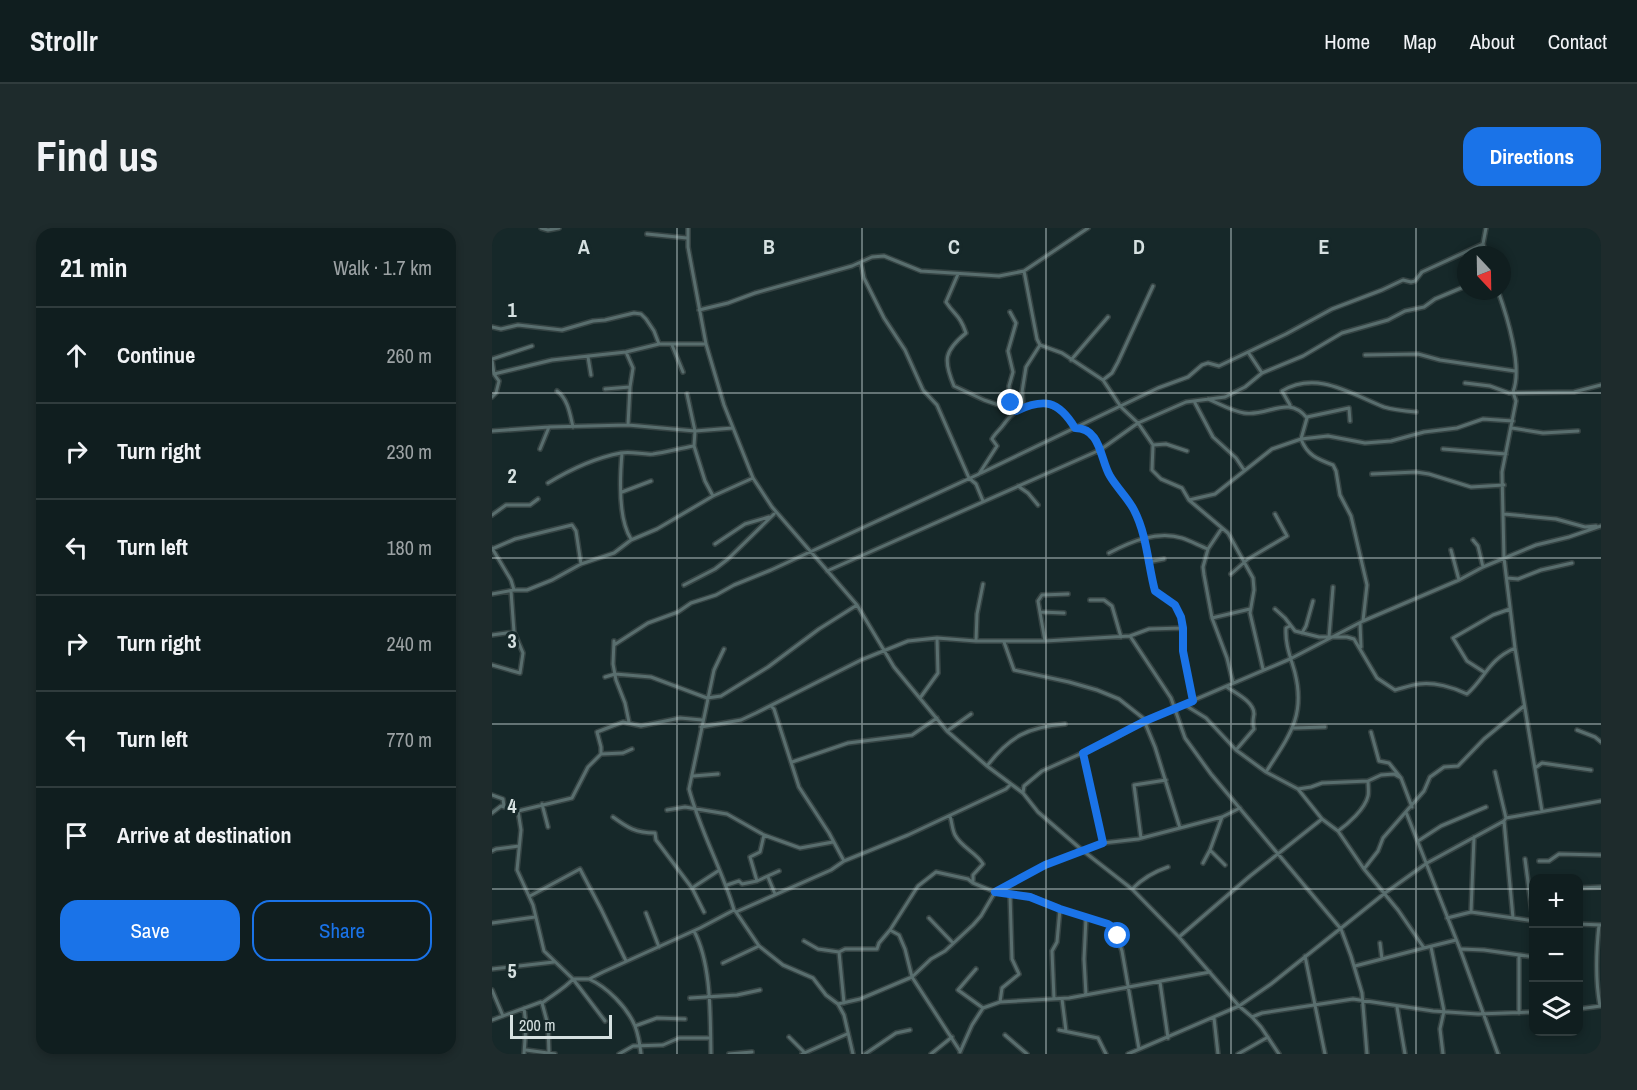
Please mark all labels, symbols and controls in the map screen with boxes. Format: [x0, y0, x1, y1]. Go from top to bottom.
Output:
text: Strollr [30, 22, 98, 60]
text: Home [1324, 27, 1370, 56]
text: Map [1403, 27, 1437, 56]
text: About [1470, 27, 1515, 56]
text: Contact [1548, 27, 1607, 56]
button: Directions [1463, 127, 1601, 186]
text: Find us [36, 128, 158, 184]
text: A [578, 233, 590, 260]
text: B [763, 233, 775, 260]
text: C [948, 233, 960, 260]
text: D [1133, 233, 1145, 260]
text: E [1319, 233, 1330, 260]
north arrow [1457, 246, 1511, 300]
text: 21 min [60, 250, 128, 285]
text: Walk · 1.7 km [333, 254, 432, 281]
text: 1 [507, 296, 517, 323]
icon: ahead [60, 339, 93, 372]
text: Continue [117, 340, 195, 370]
text: 260 m [386, 342, 432, 369]
route end [997, 389, 1023, 415]
icon: right [60, 435, 93, 468]
text: Turn right [117, 436, 201, 466]
text: 230 m [386, 438, 432, 465]
text: 2 [507, 462, 517, 489]
icon: left [60, 531, 93, 564]
text: Turn left [117, 532, 188, 562]
text: 180 m [386, 534, 432, 561]
icon: right [60, 627, 93, 660]
text: 3 [507, 627, 517, 654]
text: Turn right [117, 628, 201, 658]
text: 240 m [386, 630, 432, 657]
icon: left [60, 723, 93, 756]
text: Turn left [117, 724, 188, 754]
text: 770 m [386, 726, 432, 753]
text: 4 [507, 792, 517, 819]
icon: arrive [60, 819, 93, 852]
text: Arrive at destination [117, 820, 291, 850]
map controls [1529, 874, 1583, 1036]
button: + [1529, 874, 1583, 928]
button: Save [60, 900, 240, 961]
button: Share [252, 900, 432, 961]
route start [1104, 922, 1130, 948]
button: − [1529, 928, 1583, 982]
text: 5 [507, 957, 517, 984]
button: layers [1529, 982, 1583, 1036]
scale bar [510, 1012, 612, 1040]
text: 200 m [519, 1014, 555, 1036]

